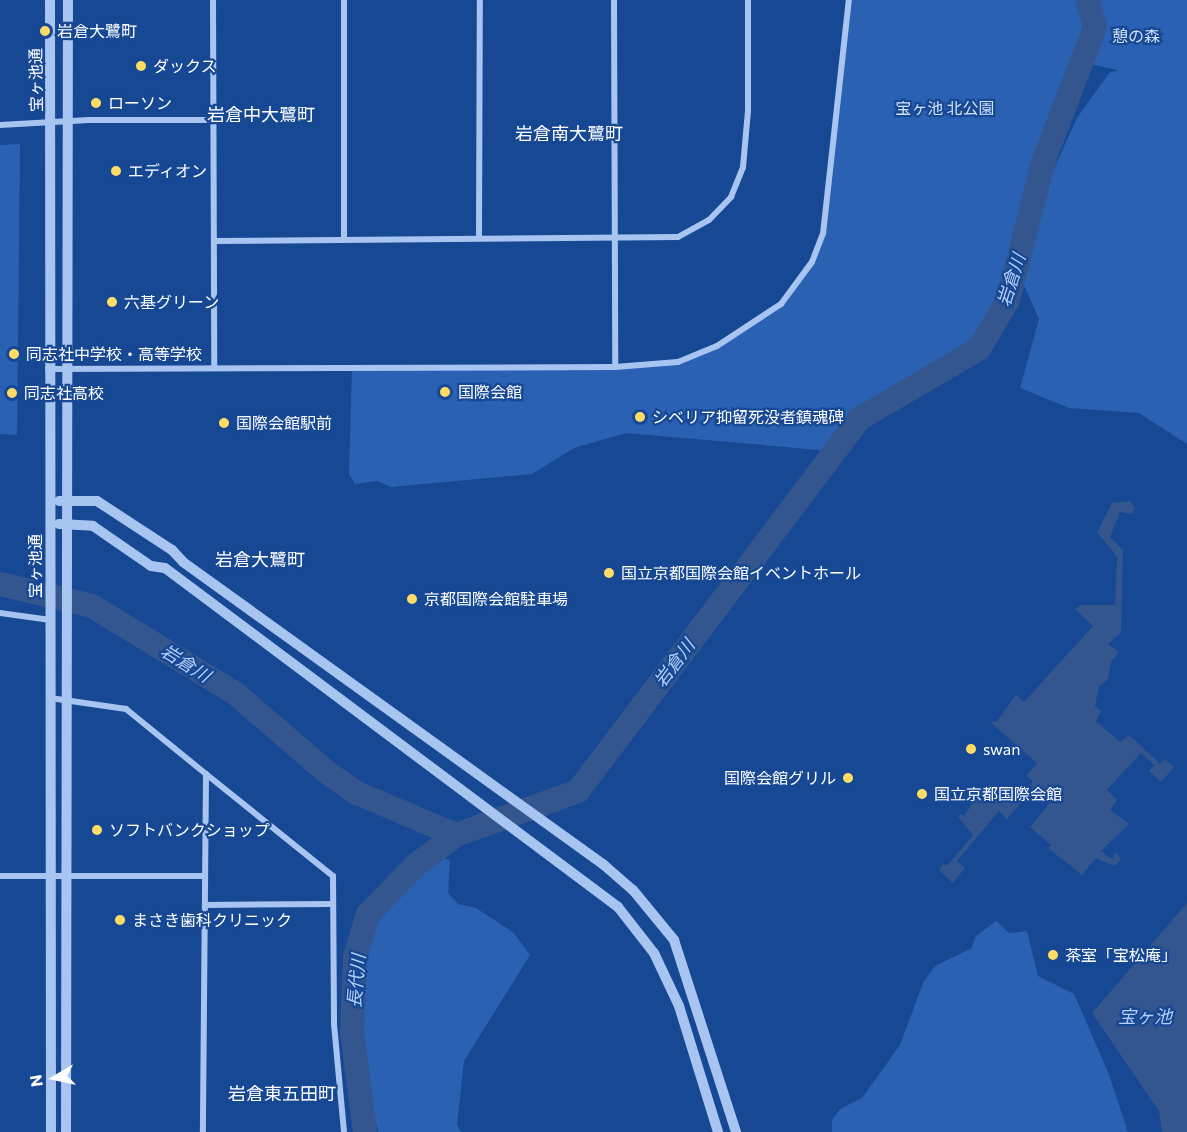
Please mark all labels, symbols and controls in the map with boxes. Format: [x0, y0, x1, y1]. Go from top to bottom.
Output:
place label: 岩倉大鷺町 [57, 21, 137, 41]
marker: 岩倉大鷺町 [38, 24, 52, 38]
park label: 憩の森 [1112, 26, 1160, 46]
street label: 宝ヶ池通 [26, 48, 46, 112]
place label: ダックス [153, 56, 217, 76]
marker: ダックス [134, 59, 148, 73]
place label: ローソン [108, 93, 172, 113]
marker: ローソン [89, 96, 103, 110]
park label: 宝ヶ池 北公園 [895, 98, 995, 118]
district label: 岩倉中大鷺町 [207, 103, 315, 125]
district label: 岩倉南大鷺町 [515, 122, 623, 144]
place label: エディオン [128, 161, 208, 181]
marker: エディオン [109, 164, 123, 178]
water label: 岩倉川 [992, 251, 1030, 309]
place label: 六基グリーン [124, 292, 220, 312]
marker: 六基グリーン [105, 295, 119, 309]
place label: 同志社中学校・高等学校 [26, 344, 202, 364]
marker: 同志社中学校・高等学校 [7, 347, 21, 361]
place label: 国際会館 [458, 382, 522, 402]
place label: 同志社高校 [24, 383, 104, 403]
marker: 国際会館 [436, 383, 454, 401]
marker: 同志社高校 [5, 386, 19, 400]
place label: シベリア抑留死没者鎮魂碑 [652, 407, 844, 427]
marker: シベリア抑留死没者鎮魂碑 [633, 410, 647, 424]
place label: 国際会館駅前 [236, 413, 332, 433]
marker: 国際会館駅前 [217, 416, 231, 430]
street label: 宝ヶ池通 [25, 534, 45, 598]
district label: 岩倉大鷺町 [215, 548, 305, 570]
place label: 国立京都国際会館イベントホール [621, 563, 861, 583]
marker: 国立京都国際会館イベントホール [602, 566, 616, 580]
place label: 京都国際会館駐車場 [424, 589, 568, 609]
marker: 京都国際会館駐車場 [405, 592, 419, 606]
water label: 岩倉川 [649, 635, 699, 691]
water label: 岩倉川 [157, 640, 215, 686]
place label: swan [983, 739, 1020, 759]
marker: swan [964, 742, 978, 756]
place label: 国際会館グリル [724, 768, 836, 788]
marker: 国際会館グリル [841, 771, 855, 785]
place label: 国立京都国際会館 [934, 784, 1062, 804]
marker: 国立京都国際会館 [915, 787, 929, 801]
place label: ソフトバンクショップ [109, 820, 269, 840]
marker: ソフトバンクショップ [90, 823, 104, 837]
place label: まさき歯科クリニック [132, 910, 292, 930]
marker: まさき歯科クリニック [113, 913, 127, 927]
place label: 茶室「宝松庵」 [1065, 945, 1177, 965]
marker: 茶室「宝松庵」 [1046, 948, 1060, 962]
water label: 長代川 [343, 953, 369, 1009]
water label: 宝ヶ池 [1118, 1005, 1172, 1027]
north arrow [24, 1048, 84, 1108]
text: N [25, 1073, 46, 1088]
district label: 岩倉東五田町 [228, 1082, 336, 1104]

